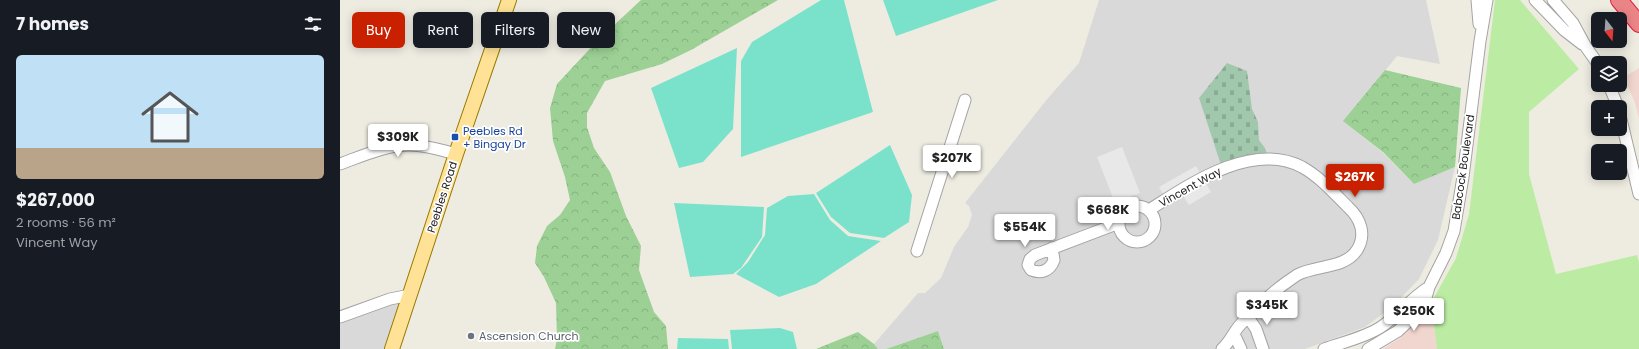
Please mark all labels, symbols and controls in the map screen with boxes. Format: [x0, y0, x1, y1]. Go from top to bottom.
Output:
text: 7 homes [16, 12, 89, 36]
chip: Buy [352, 12, 405, 48]
chip: Rent [413, 12, 473, 48]
chip: Filters [481, 12, 549, 48]
chip: New [557, 12, 615, 48]
north arrow [1591, 12, 1627, 48]
map controls [1591, 12, 1627, 180]
icon: filters [302, 13, 324, 35]
button: layers [1591, 56, 1627, 92]
icon: home [134, 81, 206, 153]
button: + [1591, 100, 1627, 136]
street label: Babcock Boulevard [1448, 113, 1478, 221]
place label: Peebles Rd + Bingay Dr [463, 123, 526, 152]
pin: $309K [370, 124, 426, 158]
text: $309K [377, 127, 419, 146]
marker: Peebles Rd + Bingay Dr [450, 132, 460, 142]
button: − [1591, 144, 1627, 180]
pin: $207K [924, 145, 980, 179]
text: $207K [932, 148, 972, 167]
street label: Peebles Road [423, 159, 461, 235]
street label: Vincent Way [1156, 163, 1225, 211]
pin: $267K [1327, 164, 1383, 198]
text: $267K [1335, 167, 1375, 186]
text: $267,000 [16, 188, 95, 212]
pin: $668K [1080, 197, 1136, 231]
text: $668K [1087, 200, 1129, 219]
text: 2 rooms · 56 m² [16, 213, 116, 232]
pin: $554K [997, 214, 1053, 248]
text: $554K [1003, 217, 1047, 236]
text: Vincent Way [16, 233, 98, 252]
pin: $345K [1239, 292, 1295, 326]
text: $345K [1246, 295, 1288, 314]
pin: $250K [1386, 298, 1442, 332]
text: $250K [1393, 301, 1435, 320]
place label: Ascension Church [479, 328, 579, 344]
marker: Ascension Church [466, 331, 476, 341]

